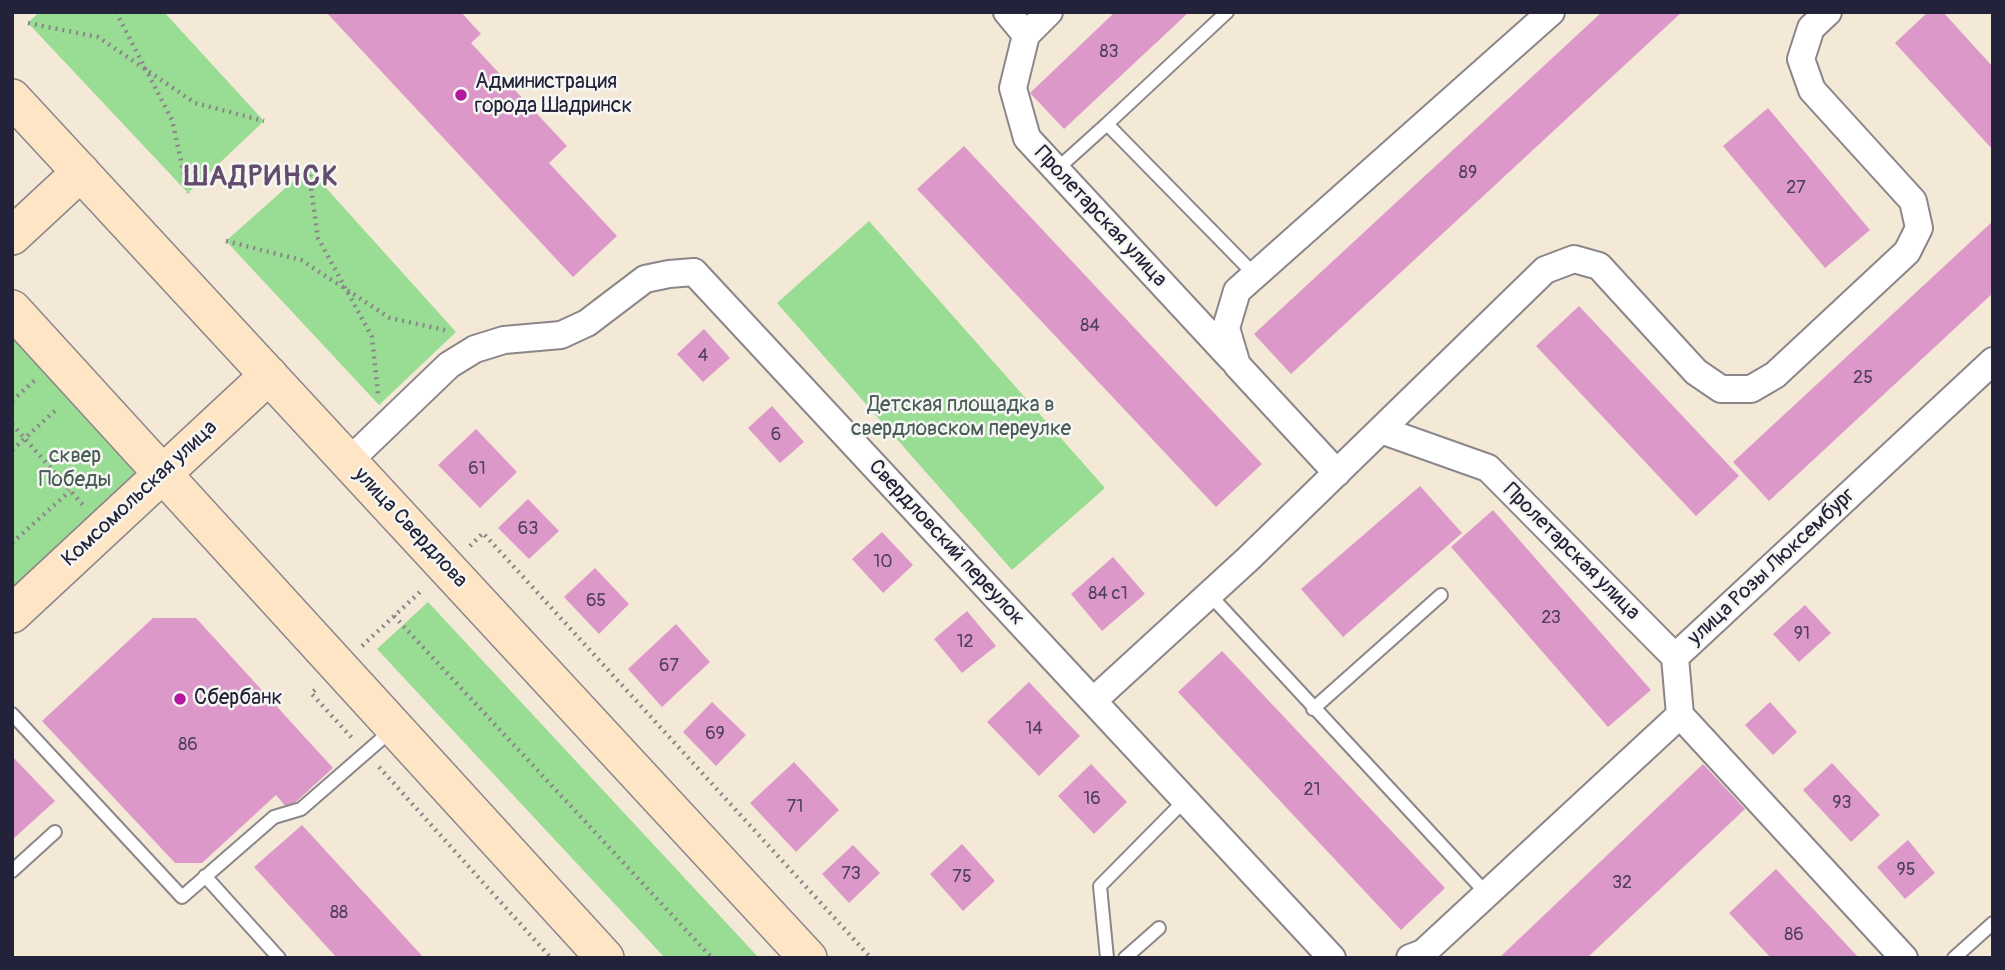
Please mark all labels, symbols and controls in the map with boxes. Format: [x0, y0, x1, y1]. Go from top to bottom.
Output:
house number: 83 [1099, 41, 1119, 63]
place label: Администрация города Шадринск [475, 70, 632, 120]
marker: Администрация города Шадринск [453, 87, 469, 103]
street label: Пролетарская улица [1028, 141, 1172, 293]
district label: ШАДРИНСК [185, 161, 339, 195]
house number: 89 [1459, 162, 1477, 184]
house number: 27 [1786, 177, 1806, 199]
house number: 84 [1080, 315, 1100, 337]
house number: 4 [698, 345, 708, 367]
house number: 25 [1853, 367, 1873, 389]
park label: Детская площадка в свердловском переулке [851, 393, 1071, 443]
street label: Комсомольская улица [57, 416, 223, 572]
house number: 6 [771, 424, 781, 446]
park label: сквер Победы [39, 444, 111, 494]
street label: Свердловский переулок [863, 455, 1029, 631]
house number: 61 [468, 458, 486, 480]
street label: улица Свердлова [348, 463, 472, 593]
street label: Пролетарская улица [1497, 478, 1645, 626]
street label: улица Розы Люксембург [1683, 483, 1861, 651]
house number: 63 [518, 518, 538, 540]
house number: 10 [873, 551, 893, 573]
house number: 84 с1 [1088, 583, 1128, 605]
house number: 65 [586, 590, 606, 612]
house number: 23 [1541, 607, 1561, 629]
house number: 91 [1794, 623, 1810, 645]
house number: 12 [956, 631, 974, 653]
house number: 67 [659, 655, 679, 677]
place label: Сбербанк [194, 686, 282, 712]
marker: Сбербанк [172, 691, 188, 707]
house number: 14 [1025, 718, 1043, 740]
house number: 69 [705, 723, 725, 745]
house number: 86 [178, 734, 198, 756]
house number: 21 [1303, 779, 1321, 801]
house number: 16 [1083, 788, 1101, 810]
house number: 93 [1832, 792, 1852, 814]
house number: 71 [787, 796, 803, 818]
house number: 95 [1896, 859, 1916, 881]
house number: 73 [841, 863, 861, 885]
house number: 75 [952, 866, 972, 888]
house number: 32 [1612, 872, 1632, 894]
house number: 88 [330, 902, 348, 924]
house number: 86 [1784, 924, 1804, 946]

